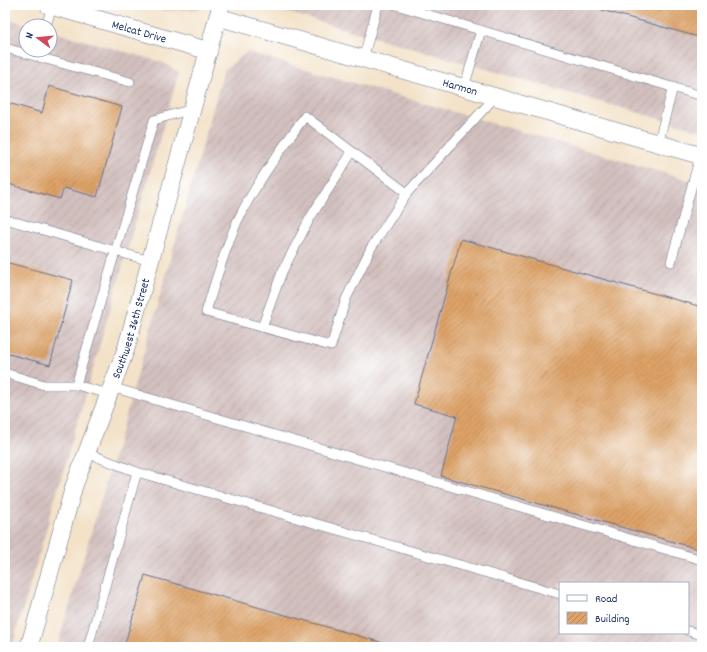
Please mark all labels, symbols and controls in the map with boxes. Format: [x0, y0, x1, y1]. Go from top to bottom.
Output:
street label: Melcat Drive [110, 17, 168, 48]
north arrow [18, 18, 58, 58]
text: N [22, 30, 39, 41]
street label: Harmon [440, 75, 480, 101]
street label: Southwest 36th Street [109, 276, 155, 381]
legend [559, 582, 689, 634]
text: Road [595, 591, 617, 608]
text: Building [595, 611, 630, 628]

